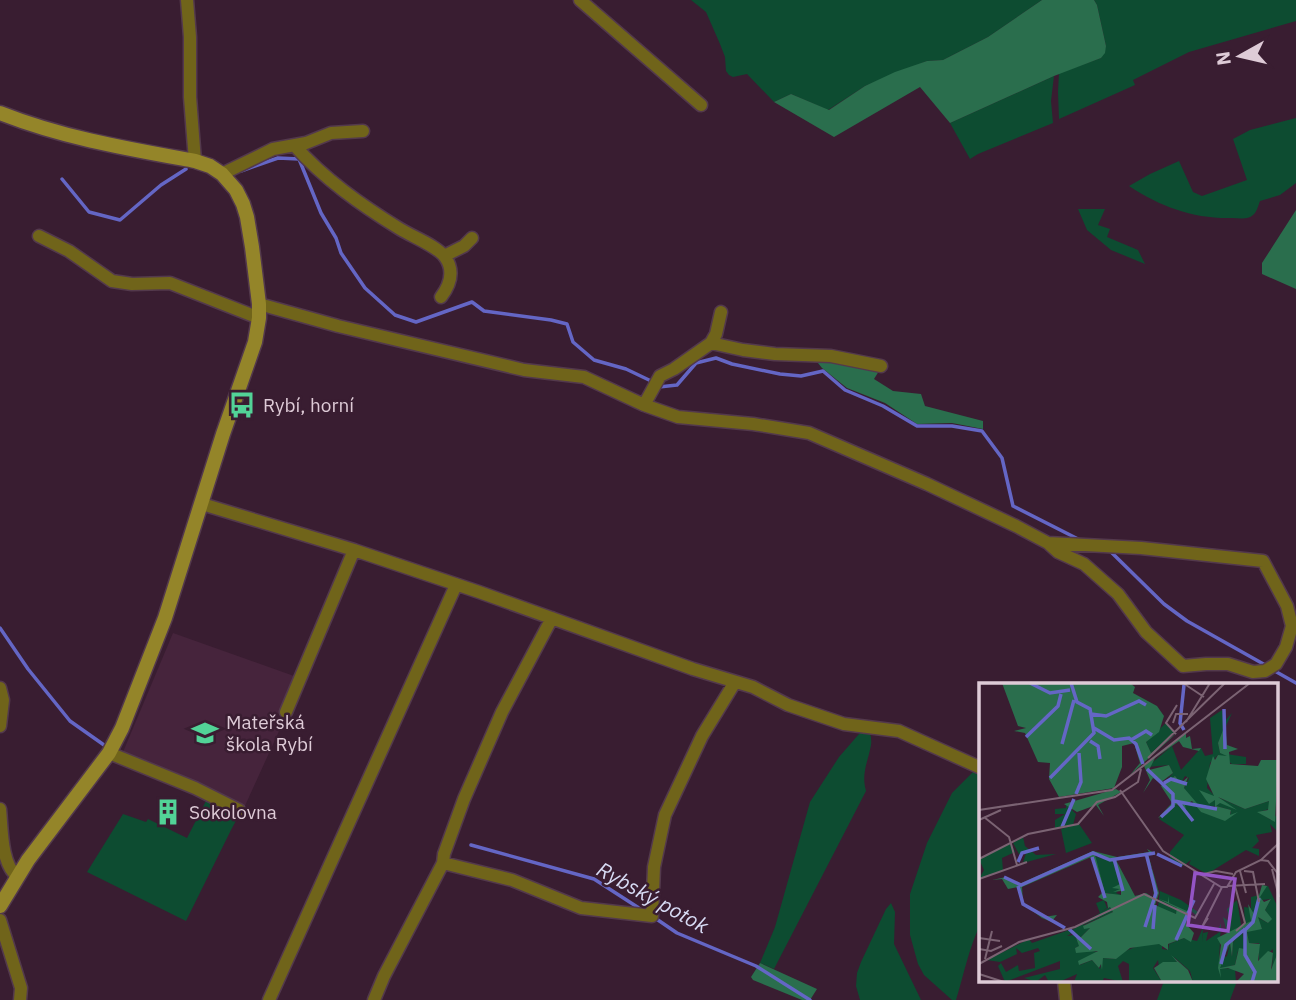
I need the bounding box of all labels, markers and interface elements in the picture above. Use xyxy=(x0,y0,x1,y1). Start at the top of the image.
north arrow xyxy=(1205,21,1275,91)
text: N xyxy=(1210,50,1236,67)
bus stop icon: Rybí, horní xyxy=(227,390,257,420)
place label: Rybí, horní xyxy=(263,393,354,417)
inset map xyxy=(979,683,1278,982)
place label: Mateřská škola Rybí xyxy=(226,710,313,756)
school or university icon: Mateřská škola Rybí xyxy=(190,718,220,748)
building icon: Sokolovna xyxy=(153,797,183,827)
place label: Sokolovna xyxy=(189,800,277,824)
water label: Rybský potok xyxy=(592,855,715,940)

